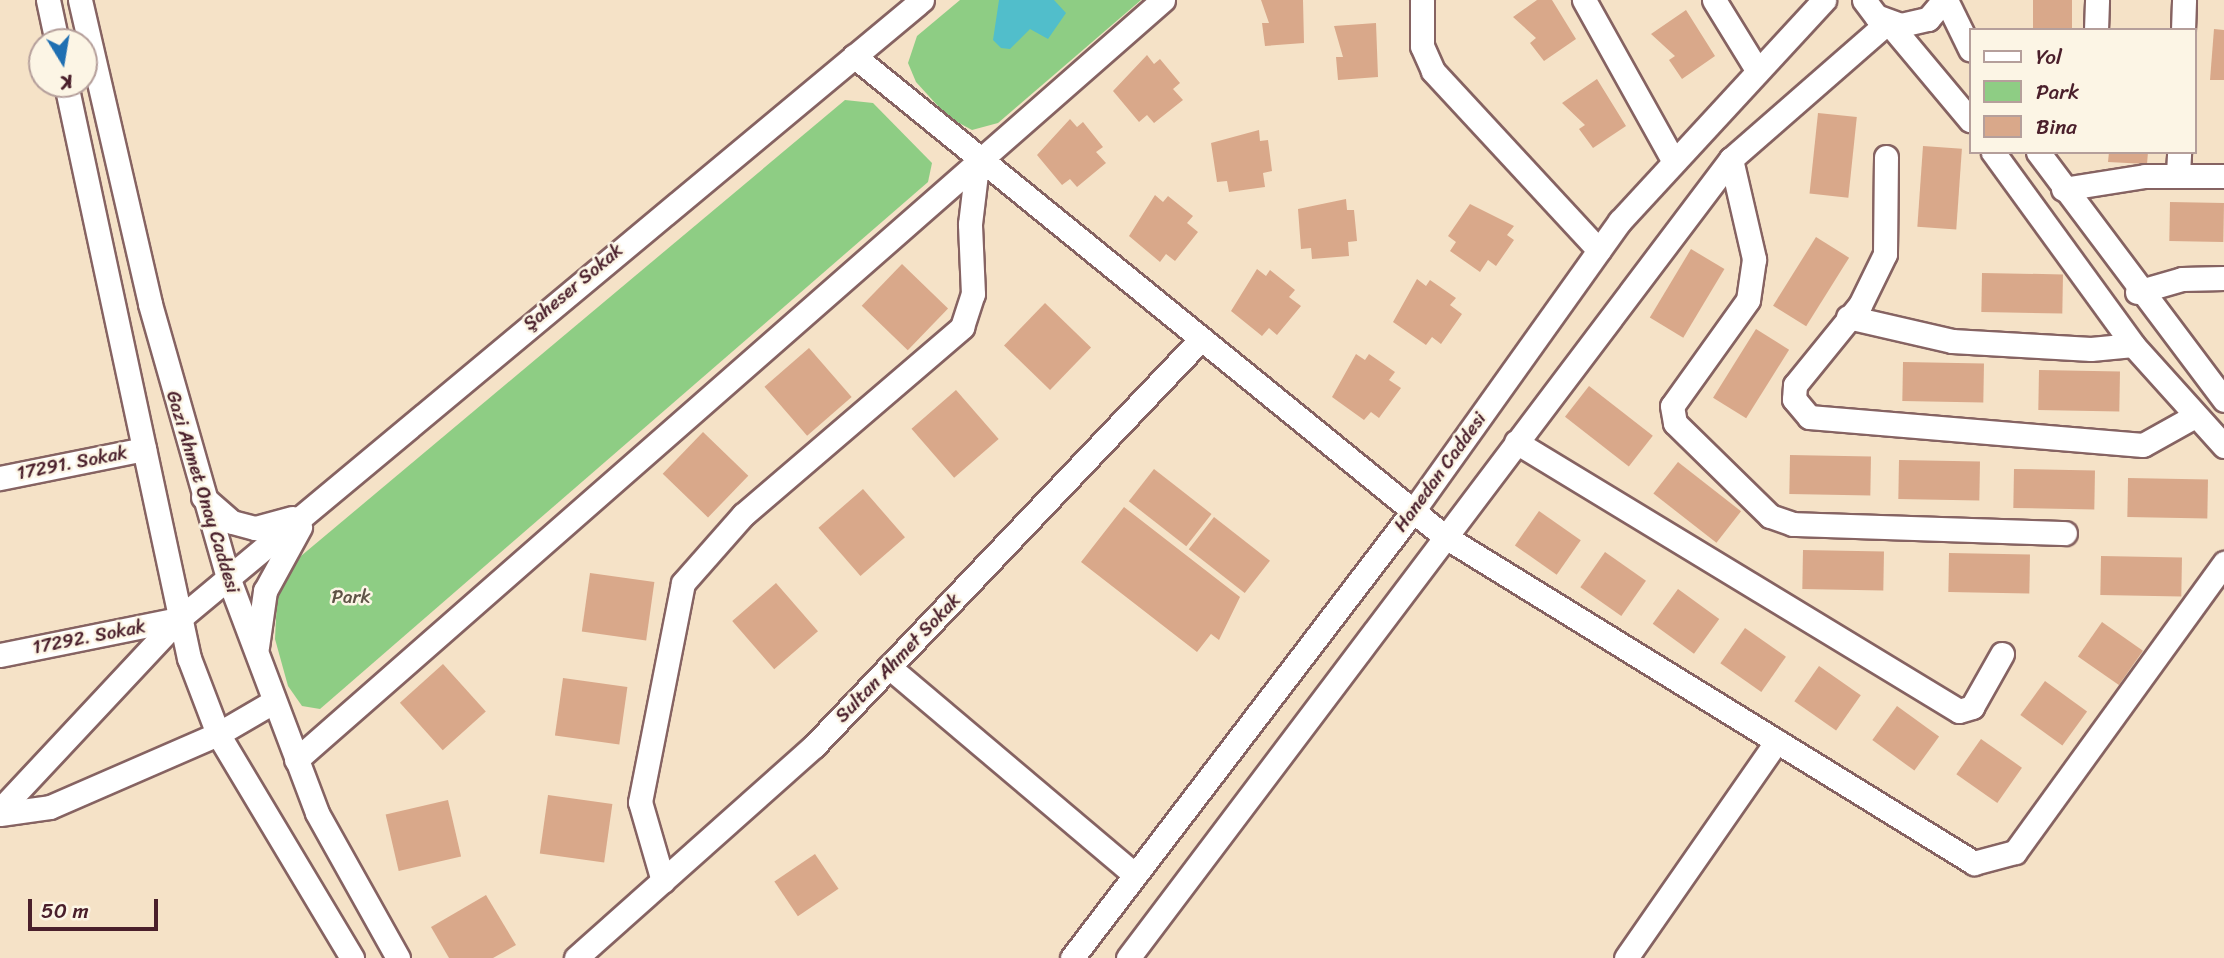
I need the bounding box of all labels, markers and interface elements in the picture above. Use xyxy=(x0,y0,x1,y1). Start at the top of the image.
north arrow xyxy=(28,28,98,98)
legend xyxy=(1968,28,2196,154)
text: Yol xyxy=(2036,38,2062,76)
text: K xyxy=(58,65,76,99)
text: Park xyxy=(2036,73,2079,111)
text: Bina xyxy=(2036,108,2077,146)
street label: Şaheser Sokak xyxy=(519,239,627,335)
street label: Gazi Ahmet Onay Caddesi xyxy=(161,388,245,596)
street label: Hanedan Caddesi xyxy=(1389,408,1491,536)
street label: 17291. Sokak xyxy=(15,441,129,485)
park label: Park xyxy=(332,586,370,608)
street label: Sultan Ahmet Sokak xyxy=(830,588,966,728)
street label: 17292. Sokak xyxy=(31,615,147,659)
scale bar xyxy=(32,884,161,928)
text: 50 m xyxy=(41,892,89,930)

